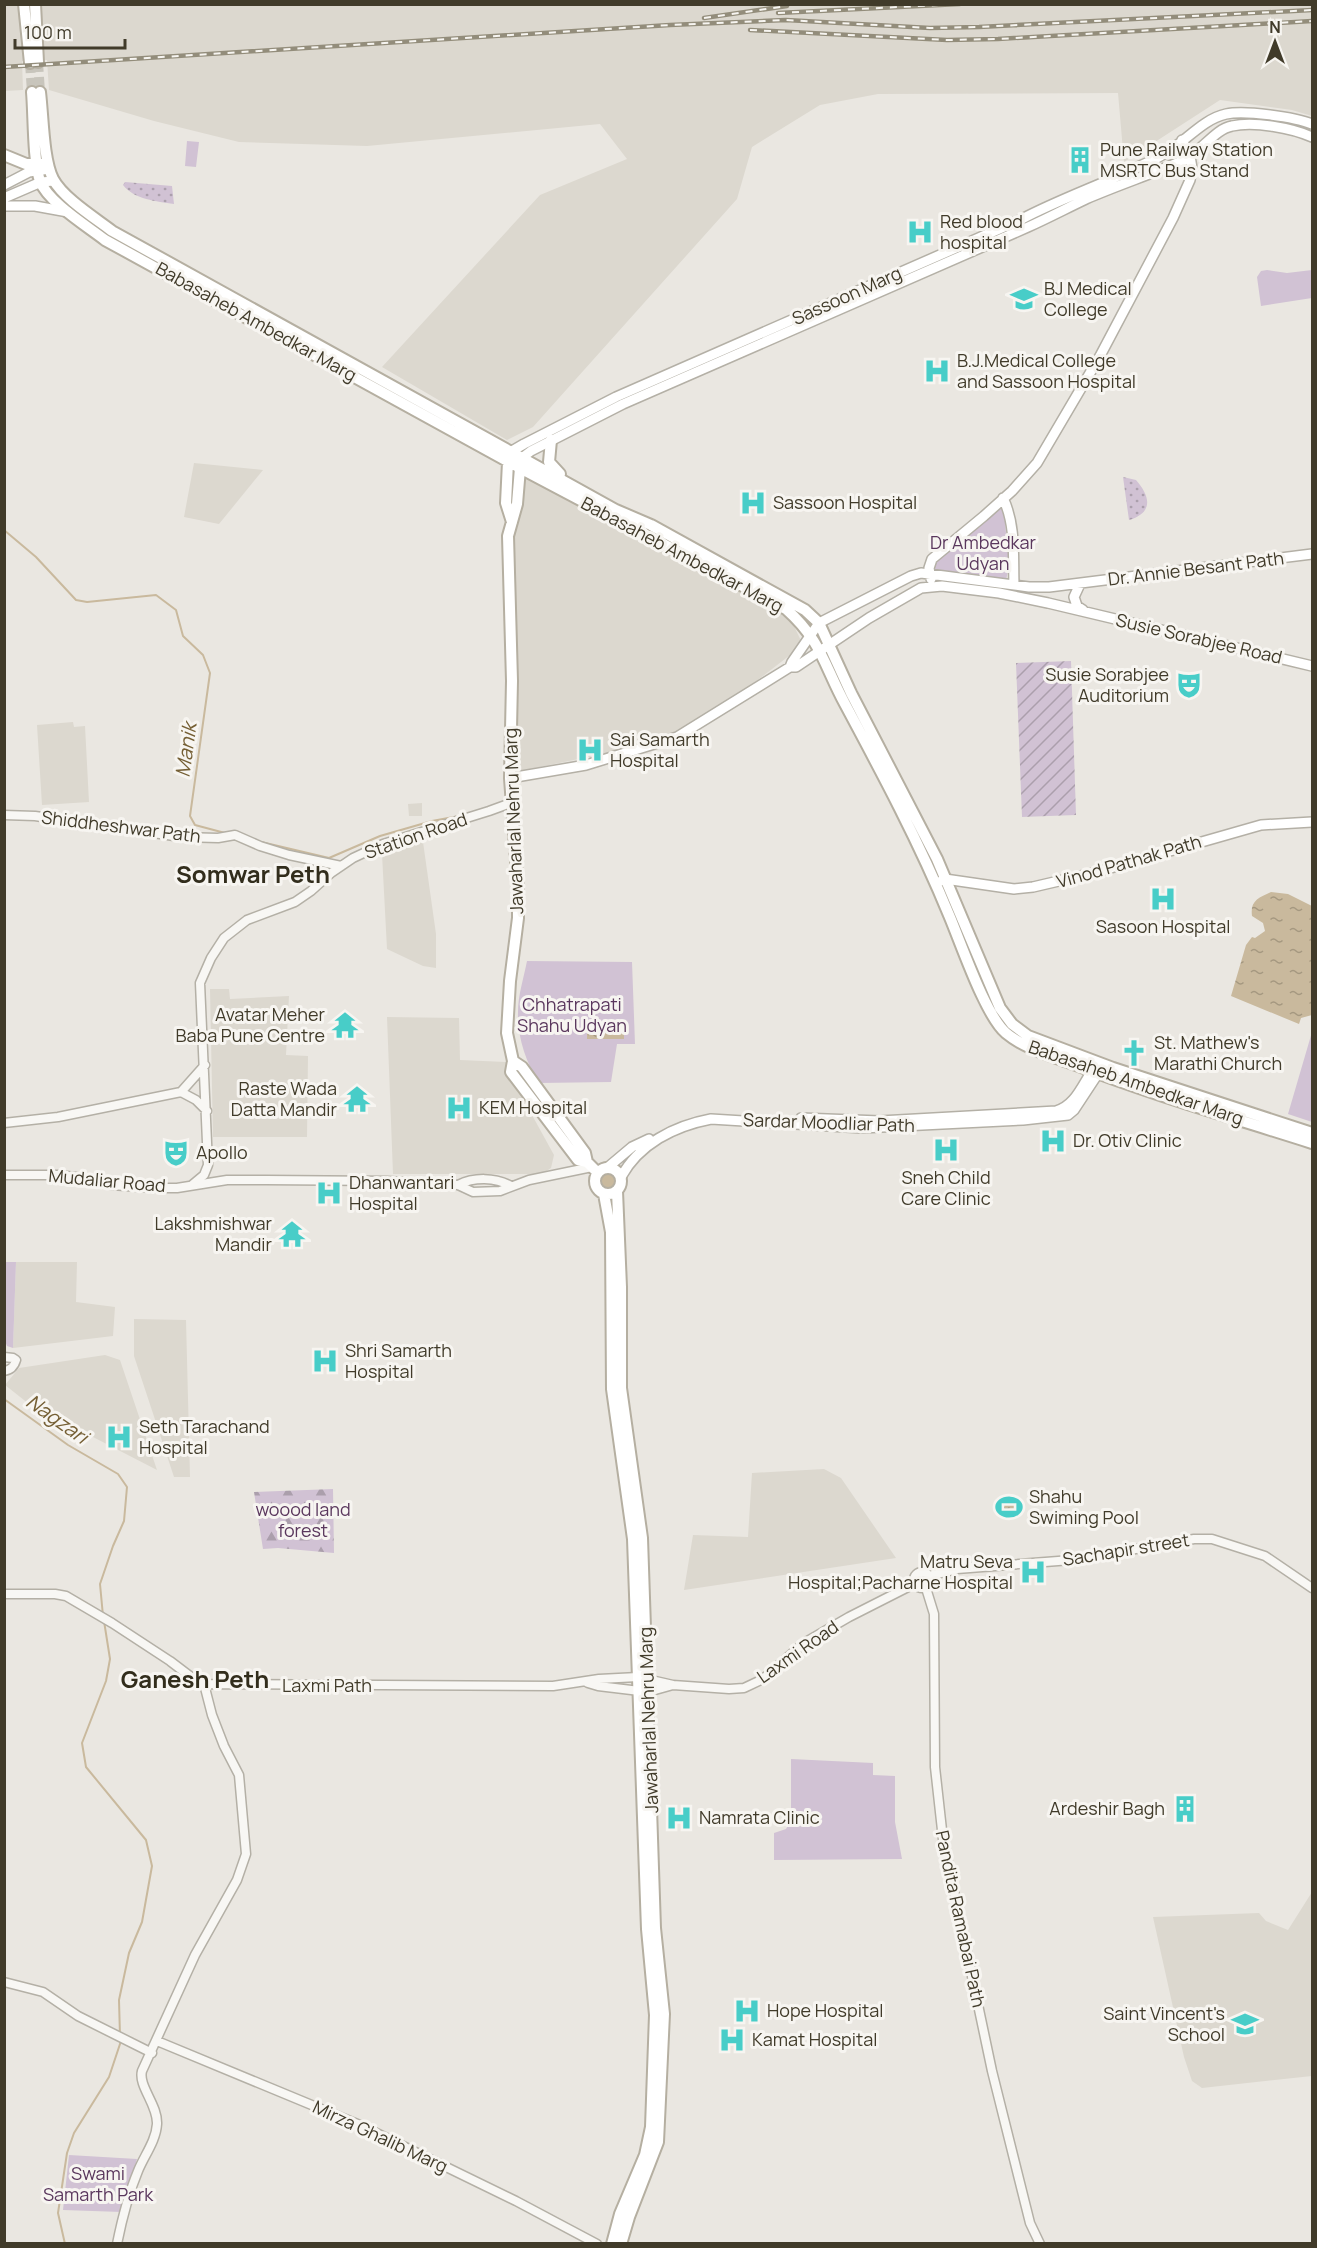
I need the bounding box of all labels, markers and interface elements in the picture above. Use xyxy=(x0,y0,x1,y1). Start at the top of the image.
scale bar xyxy=(15,12,124,50)
north arrow xyxy=(1245,12,1305,72)
text: N xyxy=(1269,16,1281,38)
text: 100 m xyxy=(24,20,72,44)
place label: Pune Railway Station MSRTC Bus Stand xyxy=(1100,137,1273,182)
building icon: Pune Railway Station MSRTC Bus Stand xyxy=(1065,145,1095,175)
place label: Red blood hospital xyxy=(940,209,1023,254)
hospital icon: Red blood hospital xyxy=(905,217,935,247)
street label: Babasaheb Ambedkar Marg xyxy=(152,256,361,386)
street label: Sassoon Marg xyxy=(788,260,905,330)
place label: BJ Medical College xyxy=(1044,276,1132,321)
school or university icon: BJ Medical College xyxy=(1009,284,1039,314)
place label: B.J.Medical College and Sassoon Hospital xyxy=(957,348,1136,393)
hospital icon: B.J.Medical College and Sassoon Hospital xyxy=(922,356,952,386)
hospital icon: Sassoon Hospital xyxy=(738,488,768,518)
street label: Babasaheb Ambedkar Marg xyxy=(577,490,788,618)
place label: Sassoon Hospital xyxy=(773,490,917,514)
park label: Dr Ambedkar Udyan xyxy=(930,530,1037,575)
street label: Dr. Annie Besant Path xyxy=(1106,545,1285,591)
street label: Susie Sorabjee Road xyxy=(1114,607,1285,669)
place label: Susie Sorabjee Auditorium xyxy=(1045,662,1169,707)
theatre icon: Susie Sorabjee Auditorium xyxy=(1174,670,1204,700)
water label: Manik xyxy=(168,718,203,779)
street label: Jawaharlal Nehru Marg xyxy=(498,727,528,915)
place label: Sai Samarth Hospital xyxy=(610,727,710,772)
hospital icon: Sai Samarth Hospital xyxy=(575,735,605,765)
street label: Shiddheshwar Path xyxy=(40,804,202,848)
street label: Station Road xyxy=(361,806,470,864)
street label: Vinod Pathak Path xyxy=(1054,829,1204,893)
district label: Somwar Peth xyxy=(176,857,330,890)
hospital icon: Sasoon Hospital xyxy=(1148,884,1178,914)
place label: Sasoon Hospital xyxy=(1096,914,1230,938)
park label: Chhatrapati Shahu Udyan xyxy=(517,992,627,1037)
place label: Avatar Meher Baba Pune Centre xyxy=(176,1002,326,1047)
temple icon: Avatar Meher Baba Pune Centre xyxy=(330,1010,360,1040)
place label: St. Mathew's Marathi Church xyxy=(1154,1030,1282,1075)
street label: Babasaheb Ambedkar Marg xyxy=(1026,1034,1247,1130)
church icon: St. Mathew's Marathi Church xyxy=(1119,1038,1149,1068)
place label: Raste Wada Datta Mandir xyxy=(231,1076,338,1121)
temple icon: Raste Wada Datta Mandir xyxy=(342,1084,372,1114)
hospital icon: KEM Hospital xyxy=(444,1093,474,1123)
place label: KEM Hospital xyxy=(479,1095,587,1119)
street label: Sardar Moodliar Path xyxy=(743,1107,915,1137)
hospital icon: Dr. Otiv Clinic xyxy=(1038,1126,1068,1156)
place label: Dr. Otiv Clinic xyxy=(1073,1128,1182,1152)
hospital icon: Sneh Child Care Clinic xyxy=(931,1135,961,1165)
theatre icon: Apollo xyxy=(161,1138,191,1168)
place label: Apollo xyxy=(196,1140,248,1164)
street label: Mudaliar Road xyxy=(47,1163,167,1197)
place label: Sneh Child Care Clinic xyxy=(901,1165,991,1210)
place label: Dhanwantari Hospital xyxy=(349,1170,454,1215)
hospital icon: Dhanwantari Hospital xyxy=(314,1178,344,1208)
place label: Lakshmishwar Mandir xyxy=(155,1211,273,1256)
temple icon: Lakshmishwar Mandir xyxy=(277,1219,307,1249)
place label: Shri Samarth Hospital xyxy=(345,1338,452,1383)
hospital icon: Shri Samarth Hospital xyxy=(310,1346,340,1376)
water label: Nagzari xyxy=(21,1388,95,1451)
place label: Seth Tarachand Hospital xyxy=(139,1414,270,1459)
hospital icon: Seth Tarachand Hospital xyxy=(104,1422,134,1452)
place label: Shahu Swiming Pool xyxy=(1029,1484,1139,1529)
sports icon: Shahu Swiming Pool xyxy=(994,1492,1024,1522)
park label: woood land forest xyxy=(255,1497,351,1542)
street label: Sachapir street xyxy=(1061,1527,1191,1571)
place label: Matru Seva Hospital;Pacharne Hospital xyxy=(788,1549,1013,1594)
hospital icon: Matru Seva Hospital;Pacharne Hospital xyxy=(1018,1557,1048,1587)
street label: Laxmi Road xyxy=(752,1614,843,1688)
street label: Jawaharlal Nehru Marg xyxy=(633,1626,663,1814)
district label: Ganesh Peth xyxy=(121,1662,269,1695)
street label: Laxmi Path xyxy=(282,1673,372,1697)
building icon: Ardeshir Bagh xyxy=(1170,1794,1200,1824)
place label: Ardeshir Bagh xyxy=(1049,1796,1165,1820)
hospital icon: Namrata Clinic xyxy=(664,1803,694,1833)
place label: Namrata Clinic xyxy=(699,1805,820,1829)
street label: Pandita Ramabai Path xyxy=(931,1828,991,2009)
hospital icon: Hope Hospital xyxy=(732,1996,762,2026)
place label: Hope Hospital xyxy=(767,1998,883,2022)
place label: Saint Vincent's School xyxy=(1103,2001,1225,2046)
school or university icon: Saint Vincent's School xyxy=(1230,2009,1260,2039)
hospital icon: Kamat Hospital xyxy=(717,2025,747,2055)
place label: Kamat Hospital xyxy=(752,2027,877,2051)
street label: Mirza Ghalib Marg xyxy=(309,2094,452,2178)
park label: Swami Samarth Park xyxy=(43,2161,154,2206)

